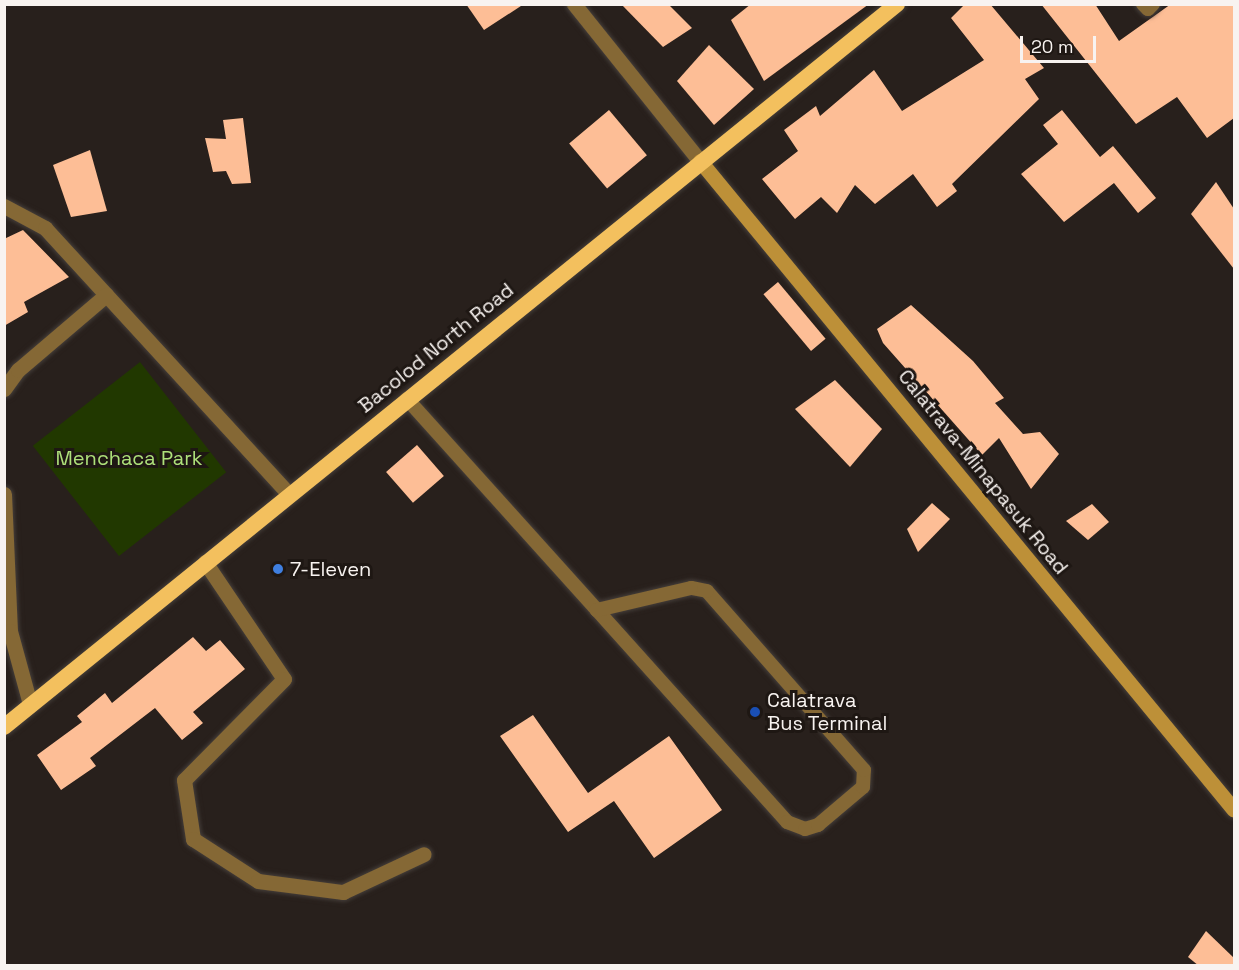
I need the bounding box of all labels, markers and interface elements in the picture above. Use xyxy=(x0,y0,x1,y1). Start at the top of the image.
scale bar xyxy=(1023,24,1100,62)
text: 20 m xyxy=(1031,35,1074,58)
street label: Bacolod North Road xyxy=(353,278,519,418)
street label: Calatrava-Minapasuk Road xyxy=(893,365,1073,579)
park label: Menchaca Park xyxy=(55,446,203,470)
place label: 7-Eleven xyxy=(290,557,371,581)
marker: 7-Eleven xyxy=(271,562,285,576)
place label: Calatrava Bus Terminal xyxy=(767,688,888,735)
marker: Calatrava Bus Terminal xyxy=(748,705,762,719)

